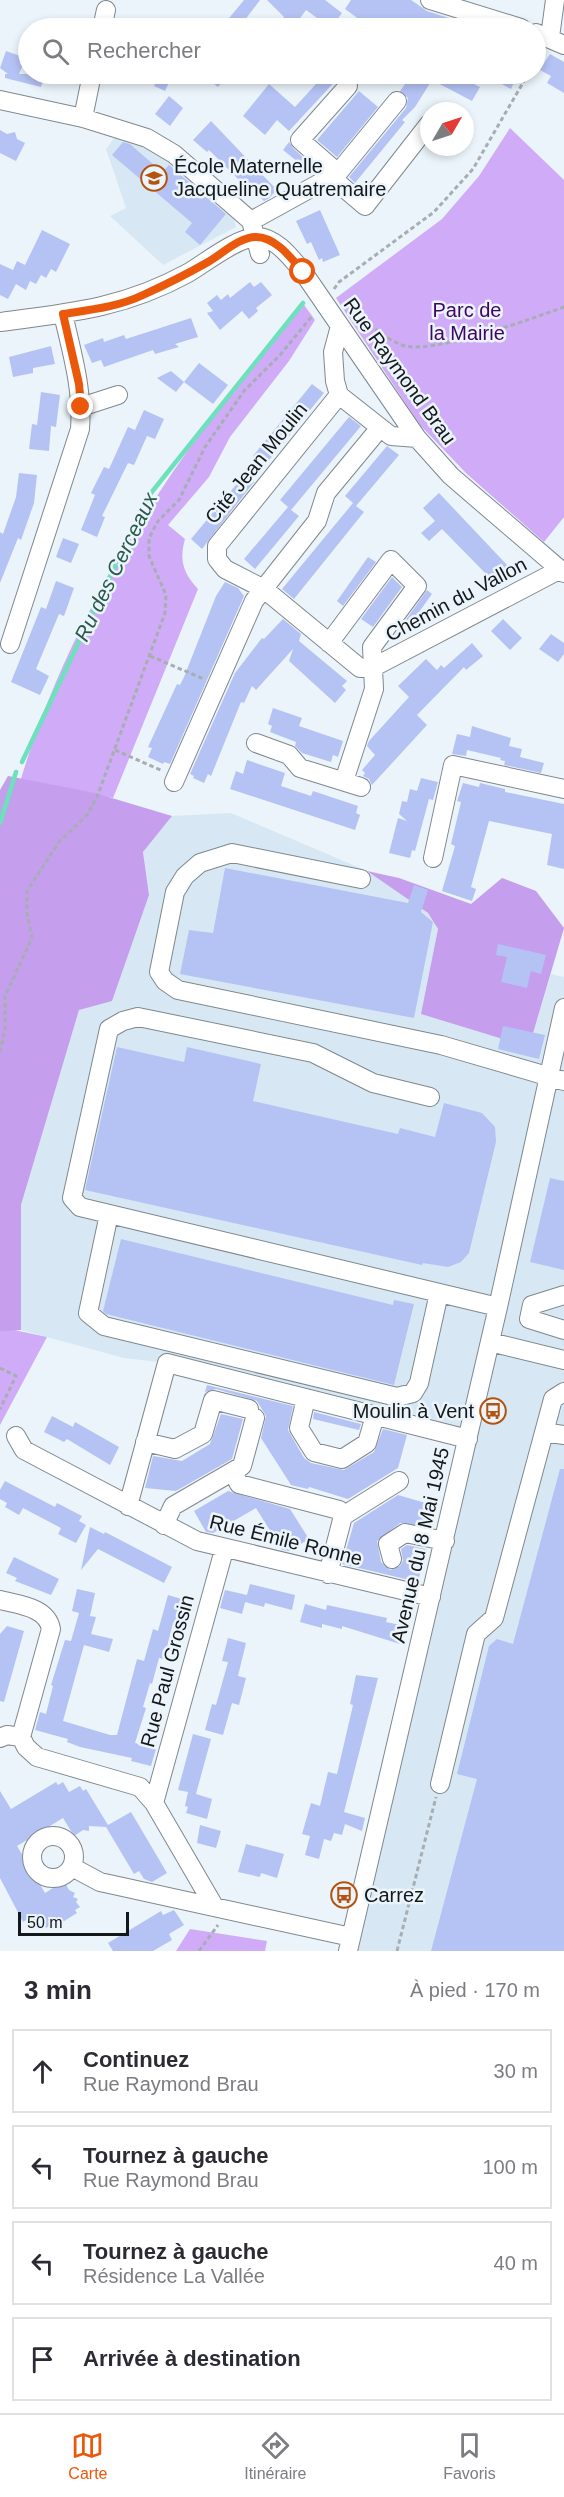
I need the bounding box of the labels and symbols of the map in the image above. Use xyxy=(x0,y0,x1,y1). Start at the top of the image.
north arrow xyxy=(420,102,474,156)
place label: École Maternelle Jacqueline Quatremaire xyxy=(174,155,386,200)
school or university icon: École Maternelle Jacqueline Quatremaire xyxy=(139,163,169,193)
route start xyxy=(289,258,315,284)
street label: Rue Raymond Brau xyxy=(339,293,461,449)
park label: Parc de la Mairie xyxy=(429,299,505,344)
route end xyxy=(67,393,93,419)
street label: Cité Jean Moulin xyxy=(201,398,311,528)
water label: Ru des Cerceaux xyxy=(70,487,162,645)
street label: Chemin du Vallon xyxy=(382,553,530,645)
bus stop icon: Moulin à Vent xyxy=(478,1396,508,1426)
place label: Moulin à Vent xyxy=(353,1400,474,1422)
street label: Avenue du 8 Mai 1945 xyxy=(387,1445,453,1645)
street label: Rue Émile Ronne xyxy=(207,1510,365,1570)
street label: Rue Paul Grossin xyxy=(136,1592,198,1750)
bus stop icon: Carrez xyxy=(329,1880,359,1910)
place label: Carrez xyxy=(364,1884,424,1906)
scale bar xyxy=(18,1909,129,1936)

